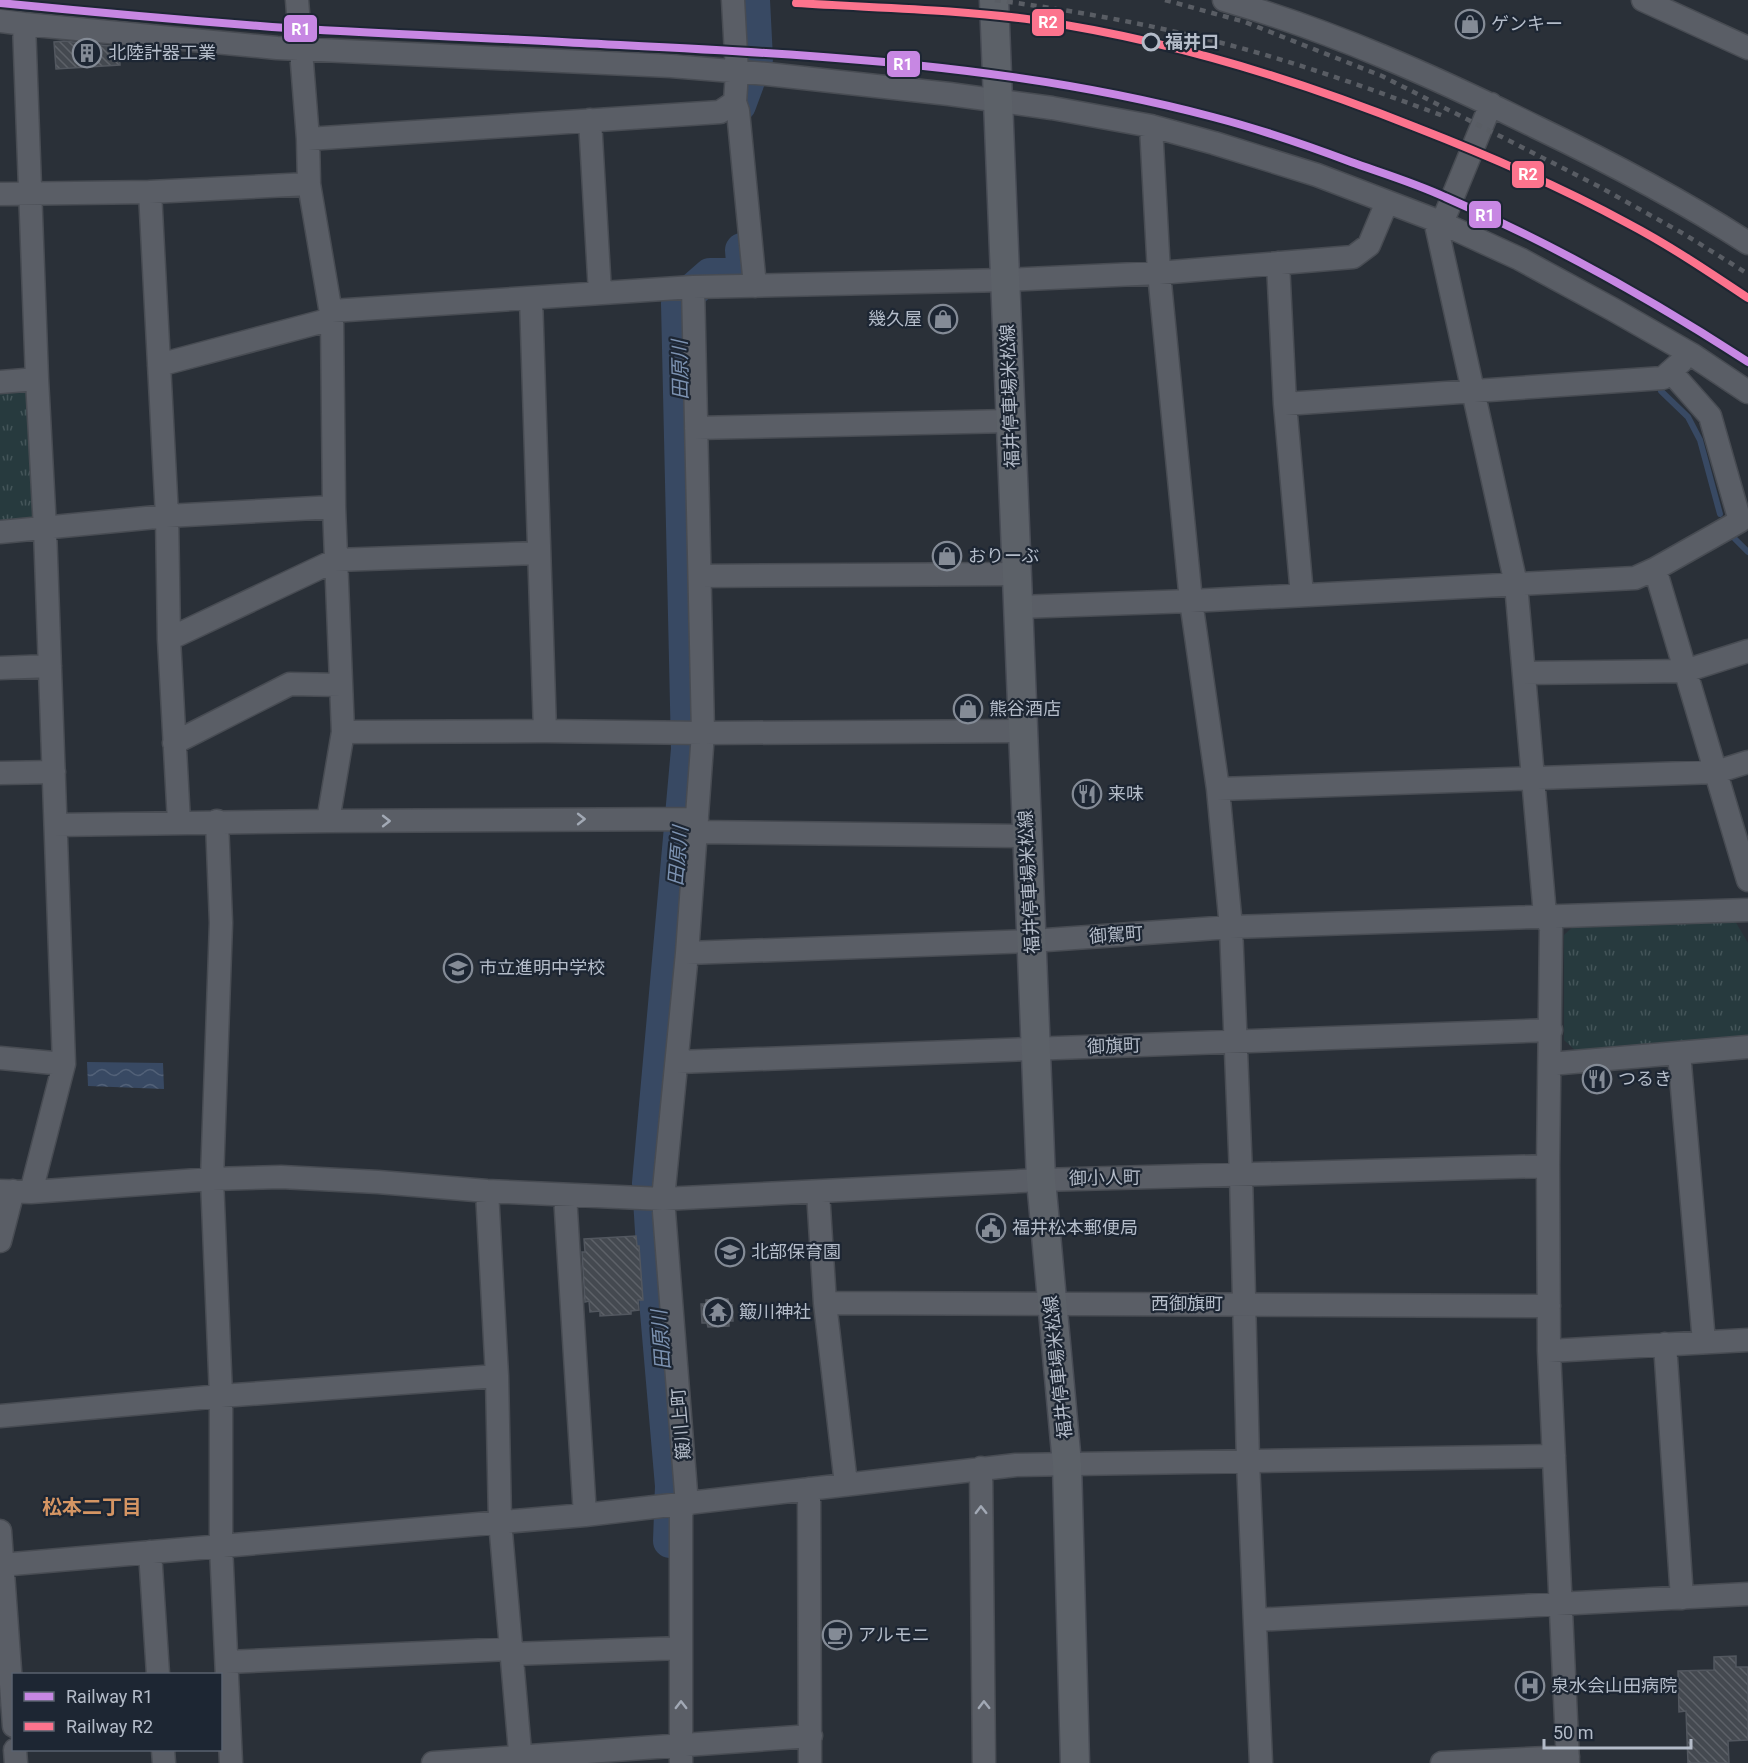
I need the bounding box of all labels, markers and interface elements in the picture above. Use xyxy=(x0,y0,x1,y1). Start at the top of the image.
line badge: R2 xyxy=(1031,8,1065,37)
shop icon: ゲンキー xyxy=(1454,8,1486,40)
text: R2 xyxy=(1038,13,1058,32)
place label: ゲンキー xyxy=(1491,13,1563,34)
line badge: R1 xyxy=(283,14,318,43)
text: R1 xyxy=(291,20,311,39)
place label: 福井口 xyxy=(1165,31,1219,52)
marker: 福井口 xyxy=(1142,33,1160,51)
building icon: 北陸計器工業 xyxy=(71,37,103,69)
place label: 北陸計器工業 xyxy=(108,42,216,63)
line badge: R1 xyxy=(886,50,921,78)
text: R1 xyxy=(893,55,913,74)
line badge: R2 xyxy=(1511,160,1545,189)
text: R2 xyxy=(1518,165,1538,184)
line badge: R1 xyxy=(1468,200,1502,229)
text: R1 xyxy=(1475,206,1495,225)
shop icon: 幾久屋 xyxy=(927,303,959,335)
place label: 幾久屋 xyxy=(868,308,922,329)
street label: 福井停車場米松線 xyxy=(996,324,1023,468)
water label: 田原川 xyxy=(667,338,693,400)
shop icon: おりーぶ xyxy=(931,540,963,572)
place label: おりーぶ xyxy=(968,545,1039,566)
shop icon: 熊谷酒店 xyxy=(952,693,984,725)
place label: 熊谷酒店 xyxy=(989,698,1061,719)
restaurant icon: 来味 xyxy=(1071,778,1103,810)
place label: 来味 xyxy=(1108,783,1144,804)
street label: 福井停車場米松線 xyxy=(1014,810,1043,954)
one-way arrow xyxy=(577,813,586,825)
one-way arrow xyxy=(382,815,391,827)
water label: 田原川 xyxy=(663,823,693,887)
street label: 御駕町 xyxy=(1088,922,1144,947)
school or university icon: 市立進明中学校 xyxy=(442,952,474,984)
place label: 市立進明中学校 xyxy=(479,957,605,978)
street label: 御旗町 xyxy=(1087,1034,1141,1057)
restaurant icon: つるき xyxy=(1581,1063,1613,1095)
place label: つるき xyxy=(1618,1068,1672,1089)
street label: 御小人町 xyxy=(1069,1166,1141,1189)
public building icon: 福井松本郵便局 xyxy=(975,1212,1007,1244)
place label: 福井松本郵便局 xyxy=(1012,1217,1138,1238)
school or university icon: 北部保育園 xyxy=(714,1236,746,1268)
place label: 北部保育園 xyxy=(751,1241,841,1262)
street label: 西御旗町 xyxy=(1151,1293,1223,1314)
street label: 福井停車場米松線 xyxy=(1040,1294,1075,1440)
temple icon: 簸川神社 xyxy=(702,1296,734,1328)
place label: 簸川神社 xyxy=(739,1301,811,1322)
water label: 田原川 xyxy=(647,1307,675,1371)
street label: 簸川上町 xyxy=(667,1387,694,1461)
district label: 松本二丁目 xyxy=(42,1495,142,1519)
one-way arrow xyxy=(975,1505,988,1514)
cafe icon: アルモニ xyxy=(821,1619,853,1651)
place label: アルモニ xyxy=(858,1624,930,1645)
hospital icon: 泉水会山田病院 xyxy=(1514,1670,1546,1702)
legend xyxy=(12,1673,222,1751)
place label: 泉水会山田病院 xyxy=(1551,1675,1677,1696)
text: Railway R1 xyxy=(66,1686,153,1707)
one-way arrow xyxy=(675,1700,687,1709)
one-way arrow xyxy=(978,1700,990,1709)
scale bar xyxy=(1544,1712,1691,1750)
text: Railway R2 xyxy=(66,1716,153,1737)
text: 50 m xyxy=(1553,1722,1593,1743)

